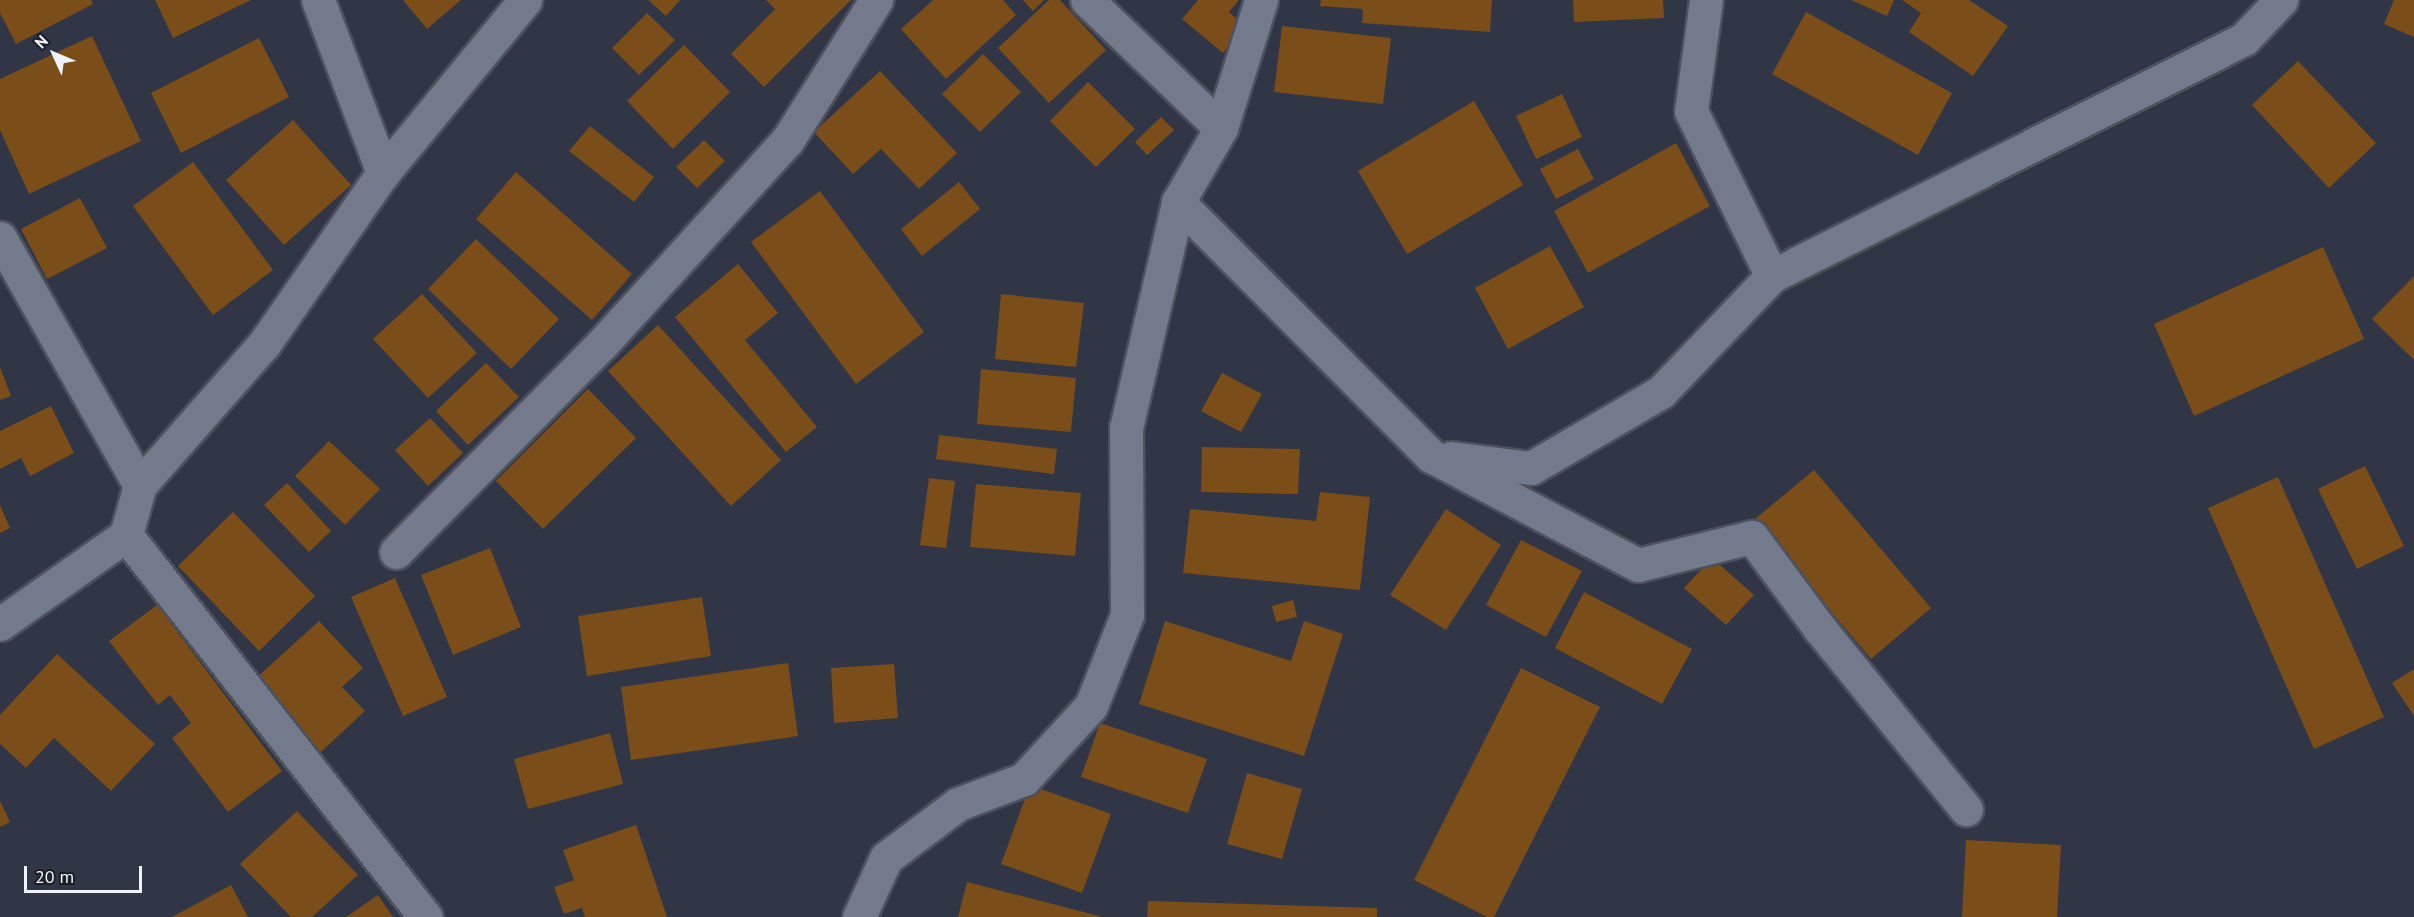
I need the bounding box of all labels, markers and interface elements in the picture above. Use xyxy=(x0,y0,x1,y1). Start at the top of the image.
north arrow xyxy=(24,24,84,84)
text: N xyxy=(30,31,52,52)
scale bar xyxy=(27,854,146,892)
text: 20 m xyxy=(35,865,74,888)

